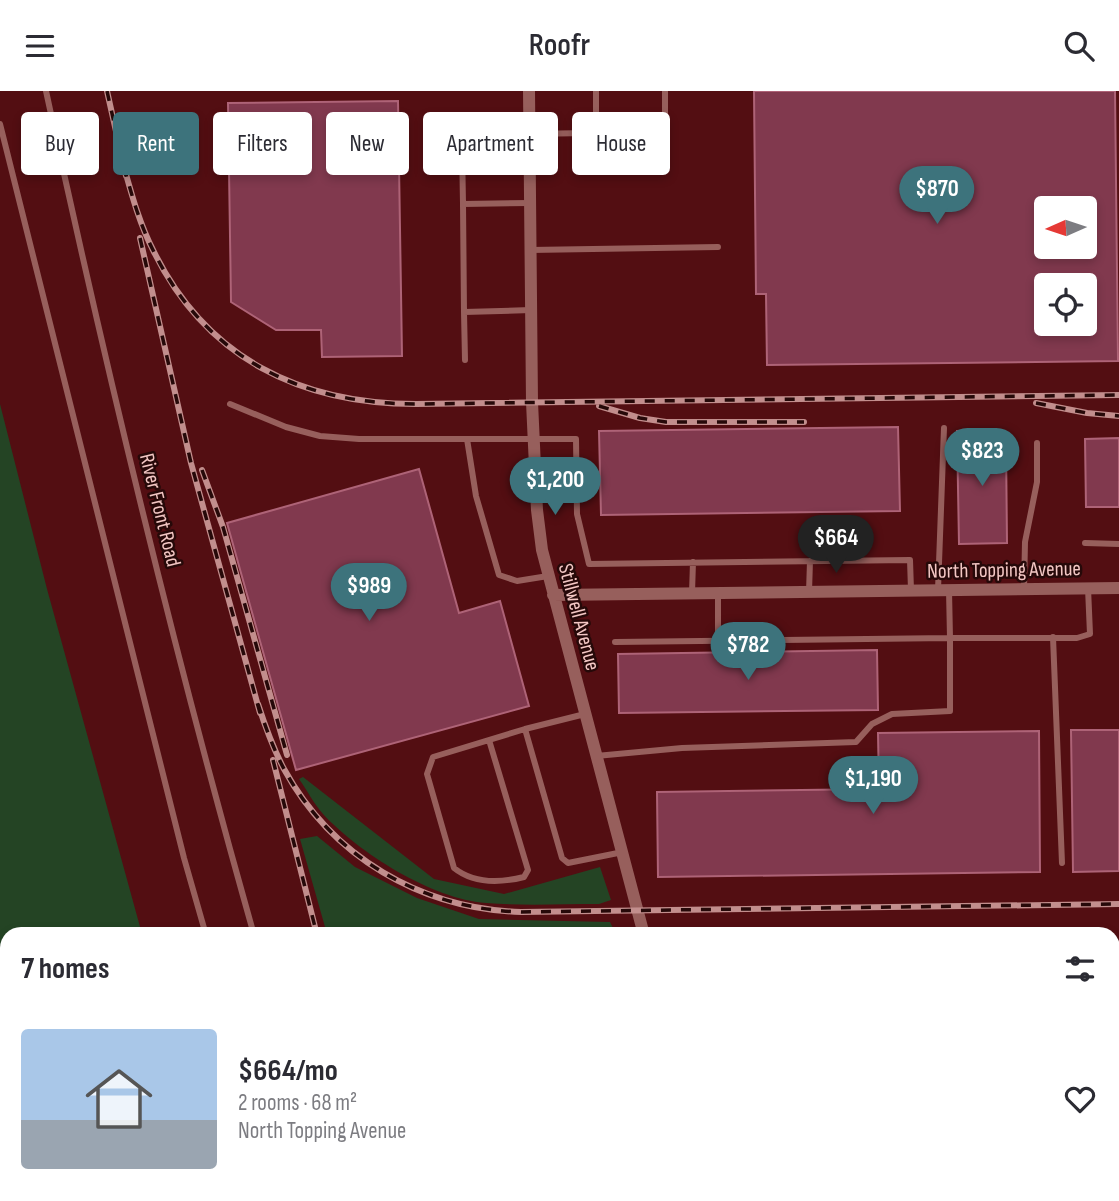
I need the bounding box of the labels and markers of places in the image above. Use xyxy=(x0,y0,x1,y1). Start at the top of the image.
pin: $870 xyxy=(896,167,978,226)
pin: $823 xyxy=(941,429,1023,488)
pin: $1,200 xyxy=(498,457,612,517)
pin: $664 xyxy=(795,515,877,575)
pin: $989 xyxy=(328,563,410,623)
pin: $782 xyxy=(707,623,789,682)
pin: $1,190 xyxy=(816,757,930,816)

